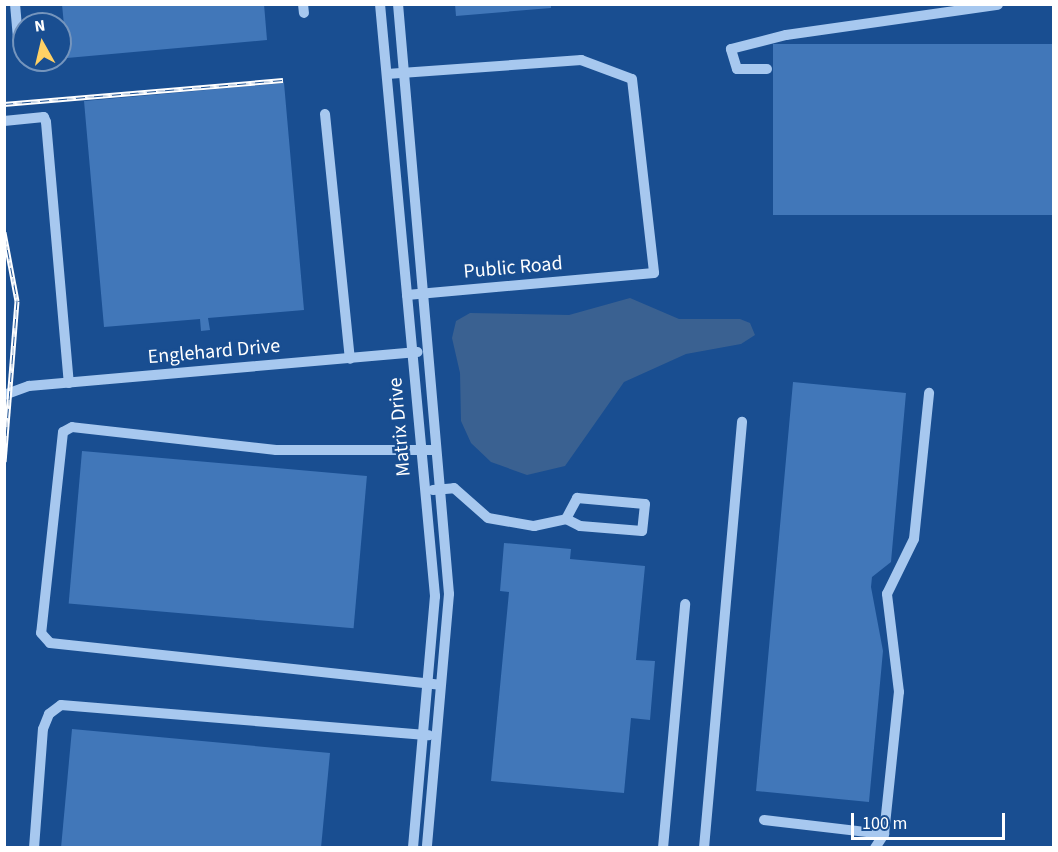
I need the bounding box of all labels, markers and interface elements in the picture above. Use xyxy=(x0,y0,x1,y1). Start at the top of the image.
north arrow xyxy=(12,12,72,72)
text: N xyxy=(33,15,47,38)
street label: Public Road xyxy=(462,252,564,284)
street label: Englehard Drive xyxy=(147,334,281,370)
street label: Matrix Drive xyxy=(384,377,416,477)
scale bar xyxy=(854,801,1008,839)
text: 100 m xyxy=(862,811,907,836)

